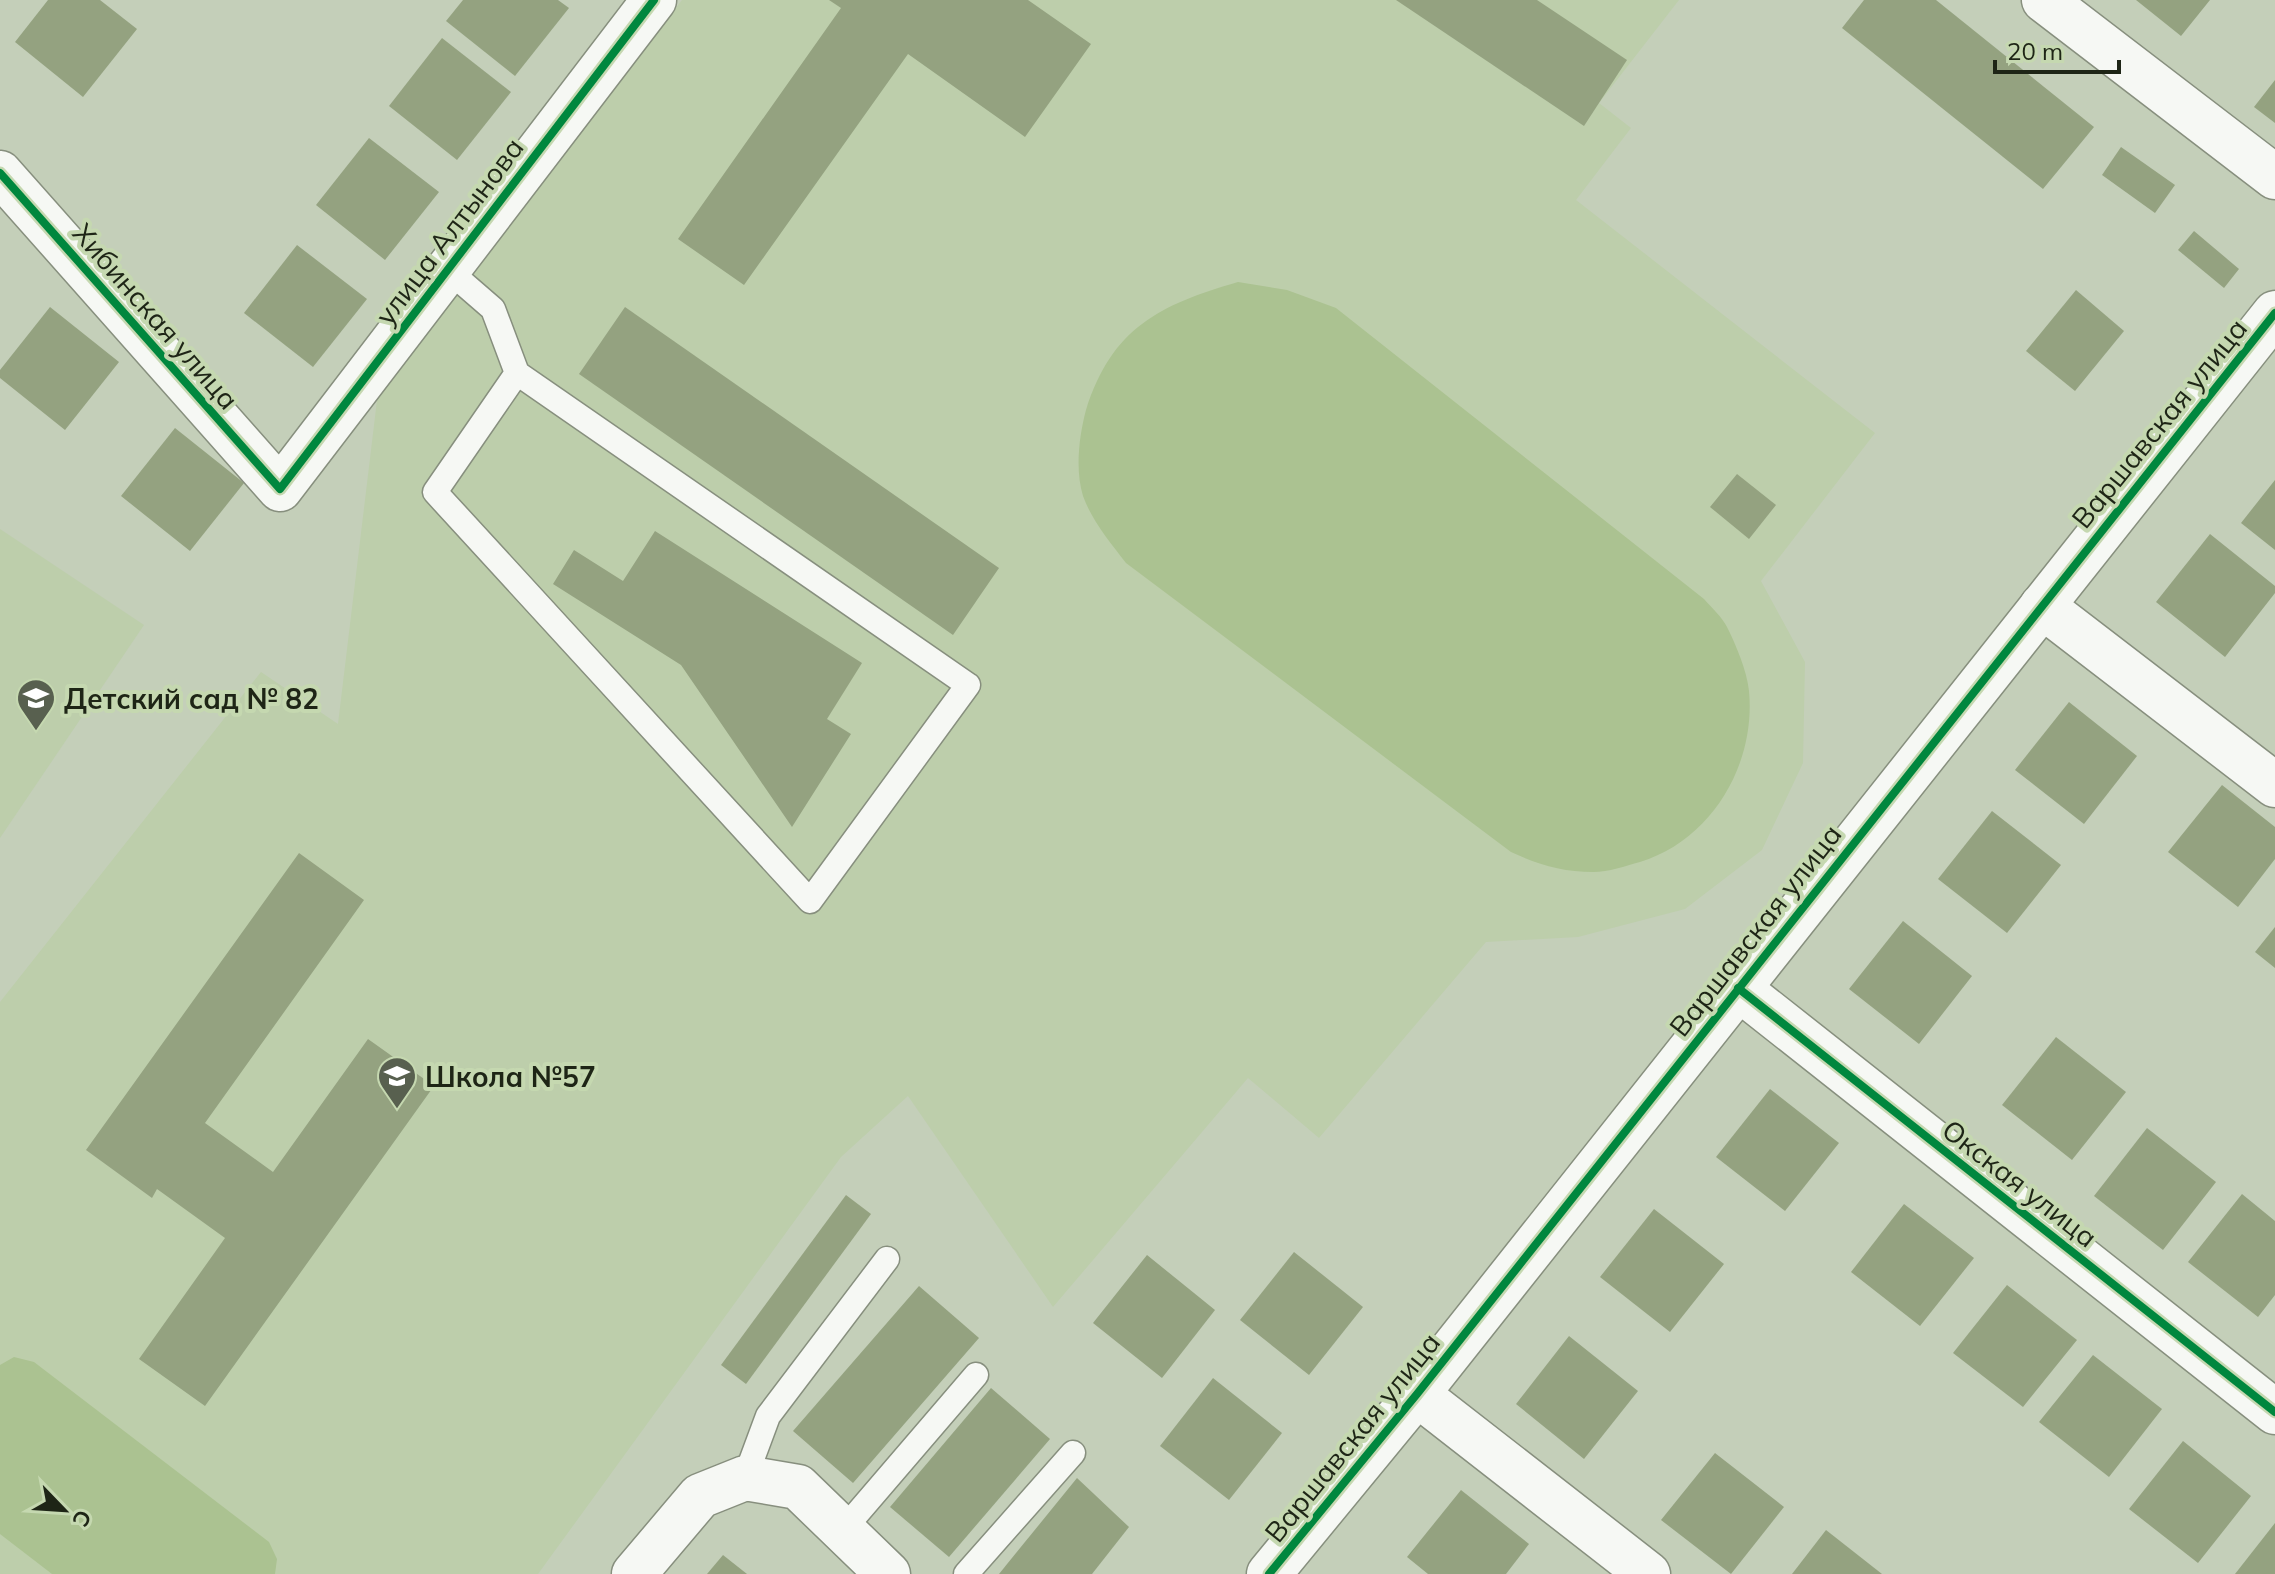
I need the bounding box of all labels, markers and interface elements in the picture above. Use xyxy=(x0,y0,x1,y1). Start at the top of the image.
scale bar xyxy=(1995,24,2119,74)
text: 20 m xyxy=(2007,36,2063,66)
street label: улица Алтынова xyxy=(367,131,531,331)
street label: Хибинская улица xyxy=(66,216,246,416)
street label: Варшавская улица xyxy=(2064,311,2254,535)
school or university icon: Детский сад № 82 xyxy=(15,677,57,732)
place label: Детский сад № 82 xyxy=(64,681,319,716)
street label: Варшавская улица xyxy=(1661,817,1849,1043)
school or university icon: Школа №57 xyxy=(376,1055,418,1110)
place label: Школа №57 xyxy=(425,1059,596,1094)
street label: Окская улица xyxy=(1935,1112,2105,1254)
street label: Варшавская улица xyxy=(1257,1325,1447,1549)
north arrow xyxy=(24,1470,104,1550)
text: С xyxy=(66,1506,98,1531)

